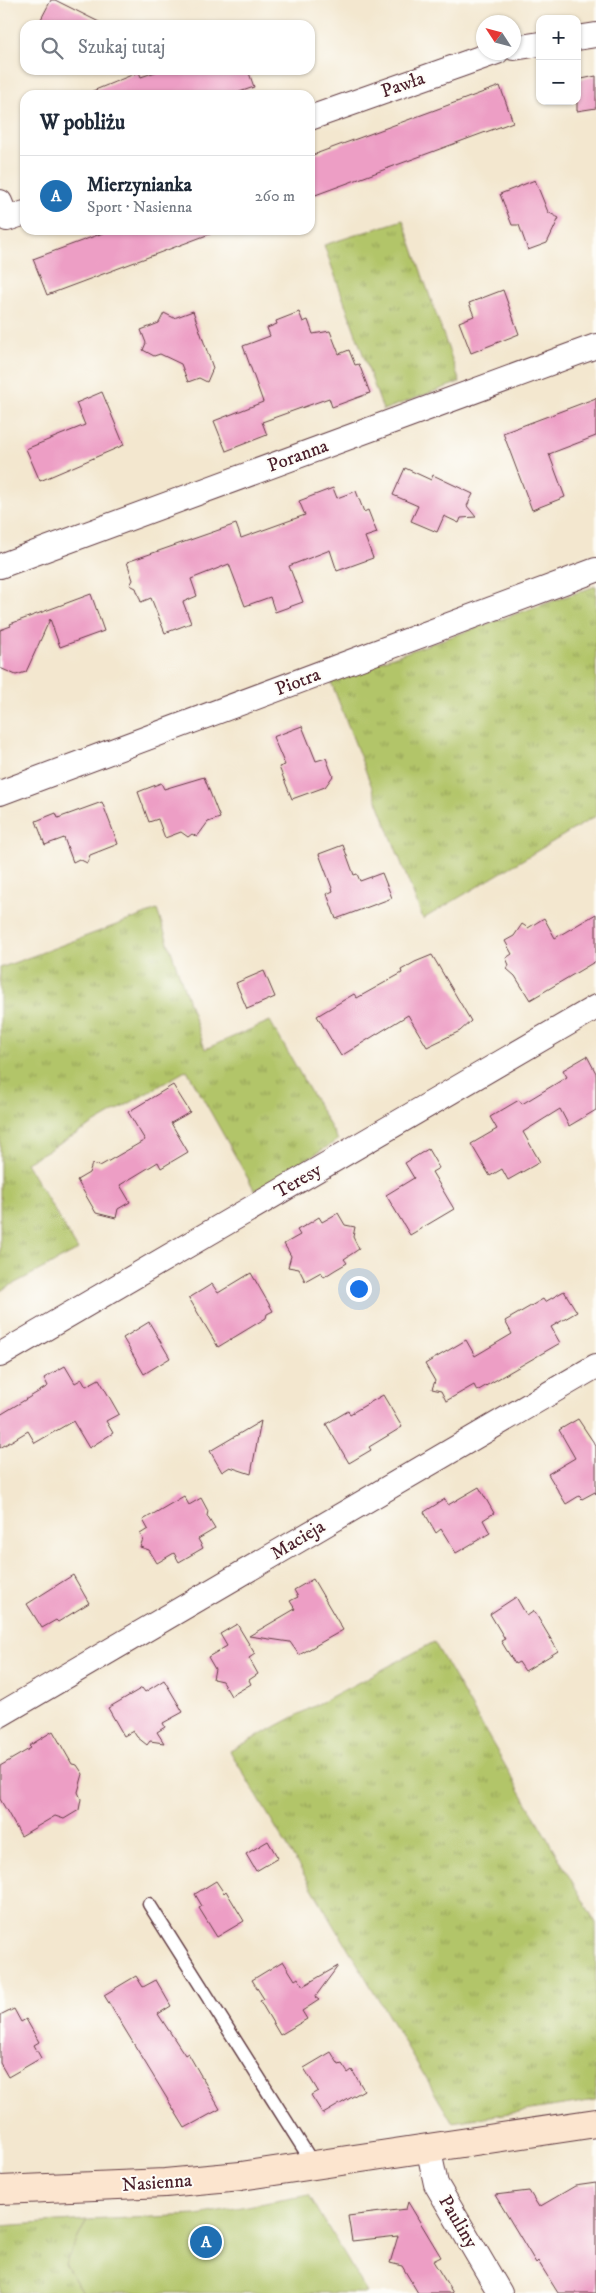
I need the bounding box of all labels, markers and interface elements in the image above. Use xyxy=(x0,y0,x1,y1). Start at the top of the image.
north arrow xyxy=(476,15,521,60)
map controls xyxy=(536,15,581,105)
button: + xyxy=(536,15,581,60)
search box xyxy=(20,20,315,75)
icon: search xyxy=(38,34,66,62)
text: Szukaj tutaj xyxy=(78,36,165,59)
button: − xyxy=(536,60,581,105)
street label: Pawła xyxy=(378,67,428,103)
text: W pobliżu xyxy=(40,110,125,136)
text: Mierzynianka xyxy=(87,174,192,197)
text: A xyxy=(51,186,61,206)
text: 260 m xyxy=(255,186,295,206)
text: Sport · Nasienna xyxy=(87,197,192,217)
street label: Poranna xyxy=(265,434,331,478)
street label: Piotra xyxy=(272,663,324,701)
street label: Teresy xyxy=(270,1158,327,1204)
your location xyxy=(346,1276,372,1302)
street label: Macieja xyxy=(267,1515,329,1565)
street label: Nasienna xyxy=(121,2169,193,2197)
street label: Pauliny xyxy=(433,2191,483,2253)
pin: A xyxy=(190,2223,222,2261)

